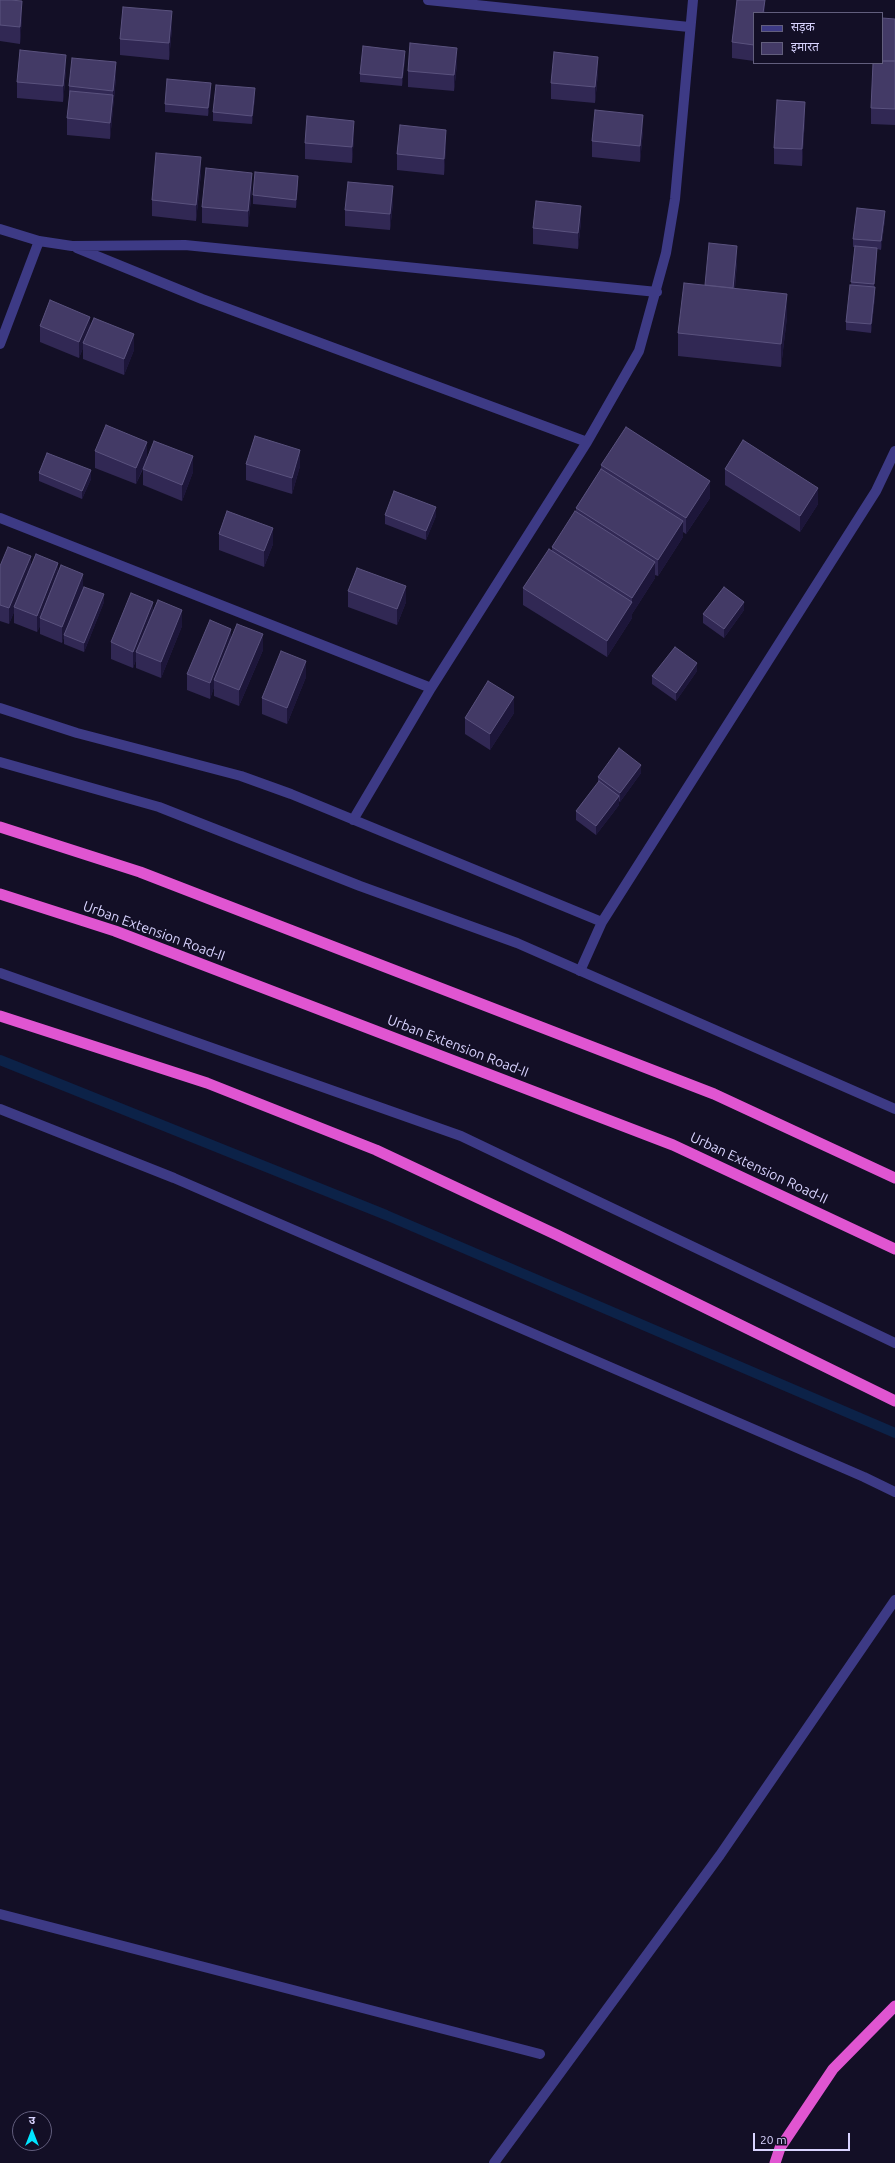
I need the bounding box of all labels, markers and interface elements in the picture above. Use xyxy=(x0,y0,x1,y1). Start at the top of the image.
legend xyxy=(753,12,883,64)
text: सड़क xyxy=(791,20,815,33)
text: इमारत xyxy=(791,40,819,53)
street label: Urban Extension Road-II xyxy=(81,897,227,965)
street label: Urban Extension Road-II xyxy=(385,1011,531,1081)
street label: Urban Extension Road-II xyxy=(687,1129,831,1207)
north arrow xyxy=(12,2111,52,2151)
text: उ xyxy=(29,2114,35,2126)
scale bar xyxy=(755,2125,852,2151)
text: 20 m xyxy=(760,2133,787,2146)

